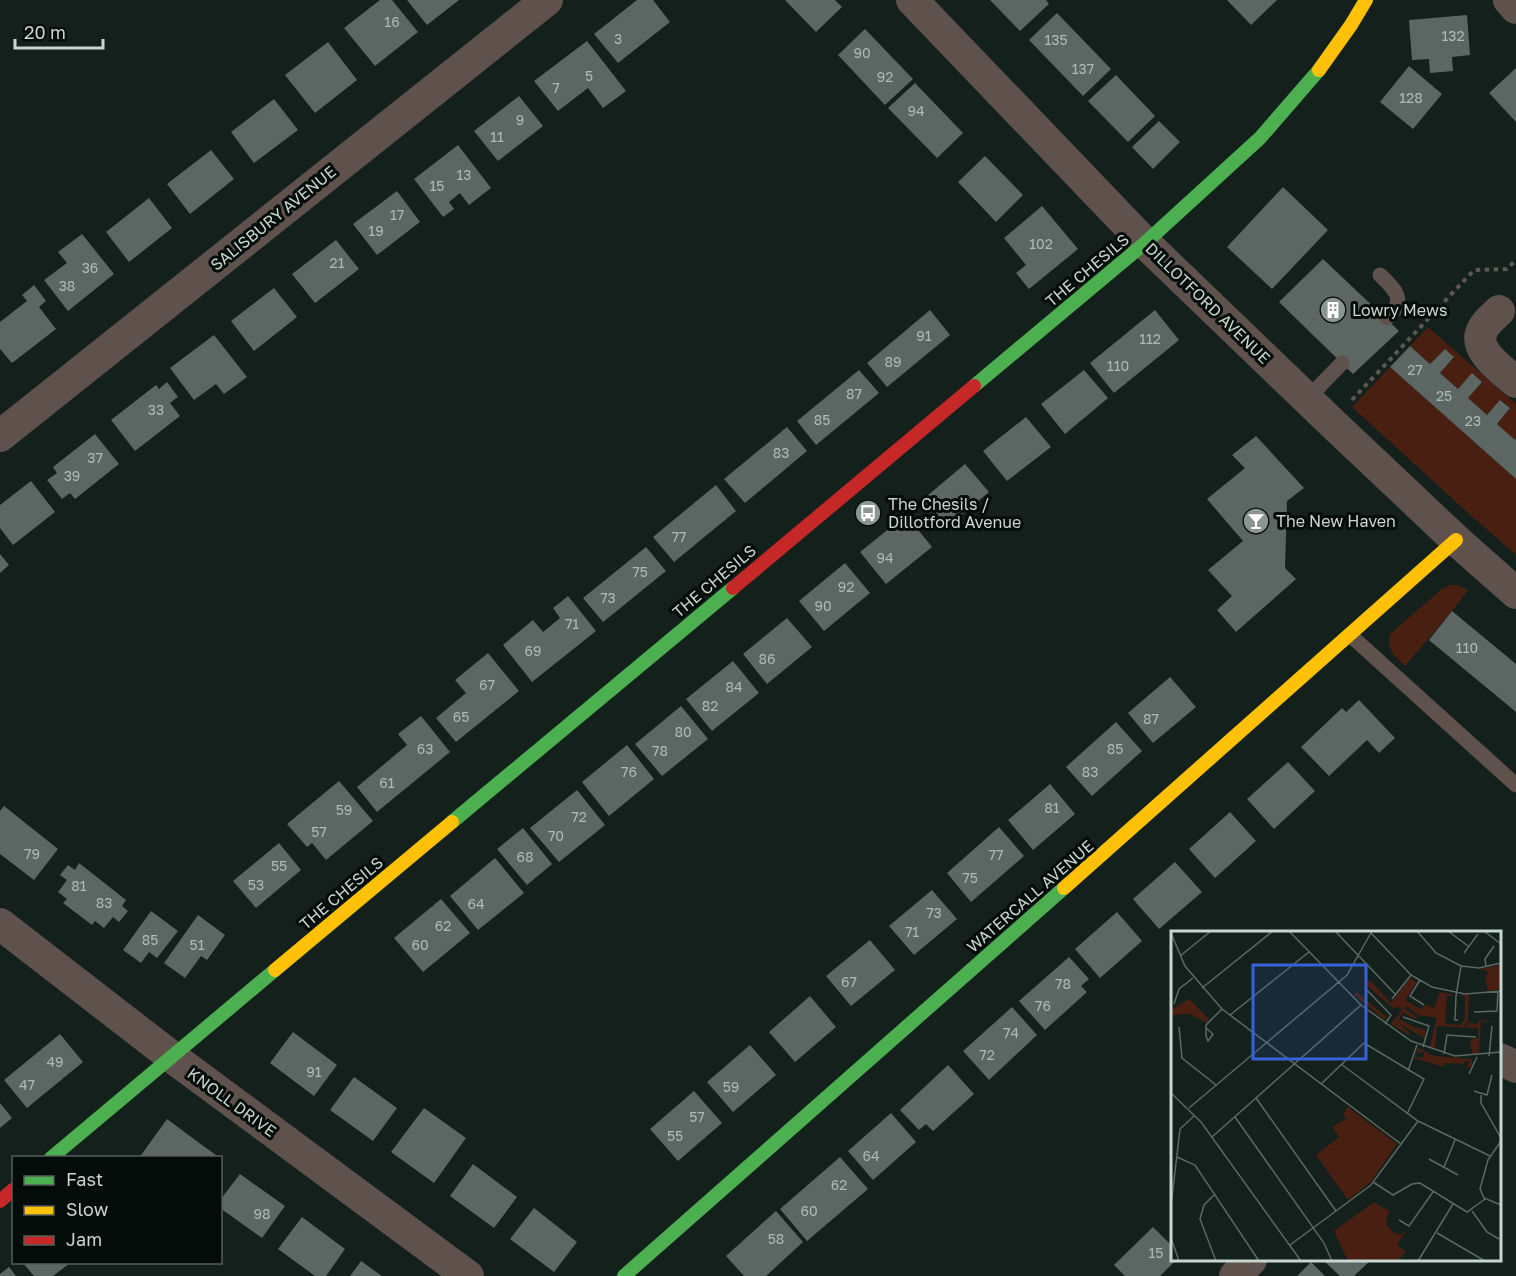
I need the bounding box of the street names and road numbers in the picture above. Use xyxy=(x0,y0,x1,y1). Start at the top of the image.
street label: SALISBURY AVENUE xyxy=(206,161,340,275)
street label: THE CHESILS xyxy=(1041,229,1133,311)
street label: DILLOTFORD AVENUE xyxy=(1141,238,1275,368)
street label: THE CHESILS xyxy=(668,540,760,622)
street label: WATERCALL AVENUE xyxy=(963,836,1097,956)
street label: THE CHESILS xyxy=(295,852,387,934)
street label: KNOLL DRIVE xyxy=(184,1063,280,1141)

